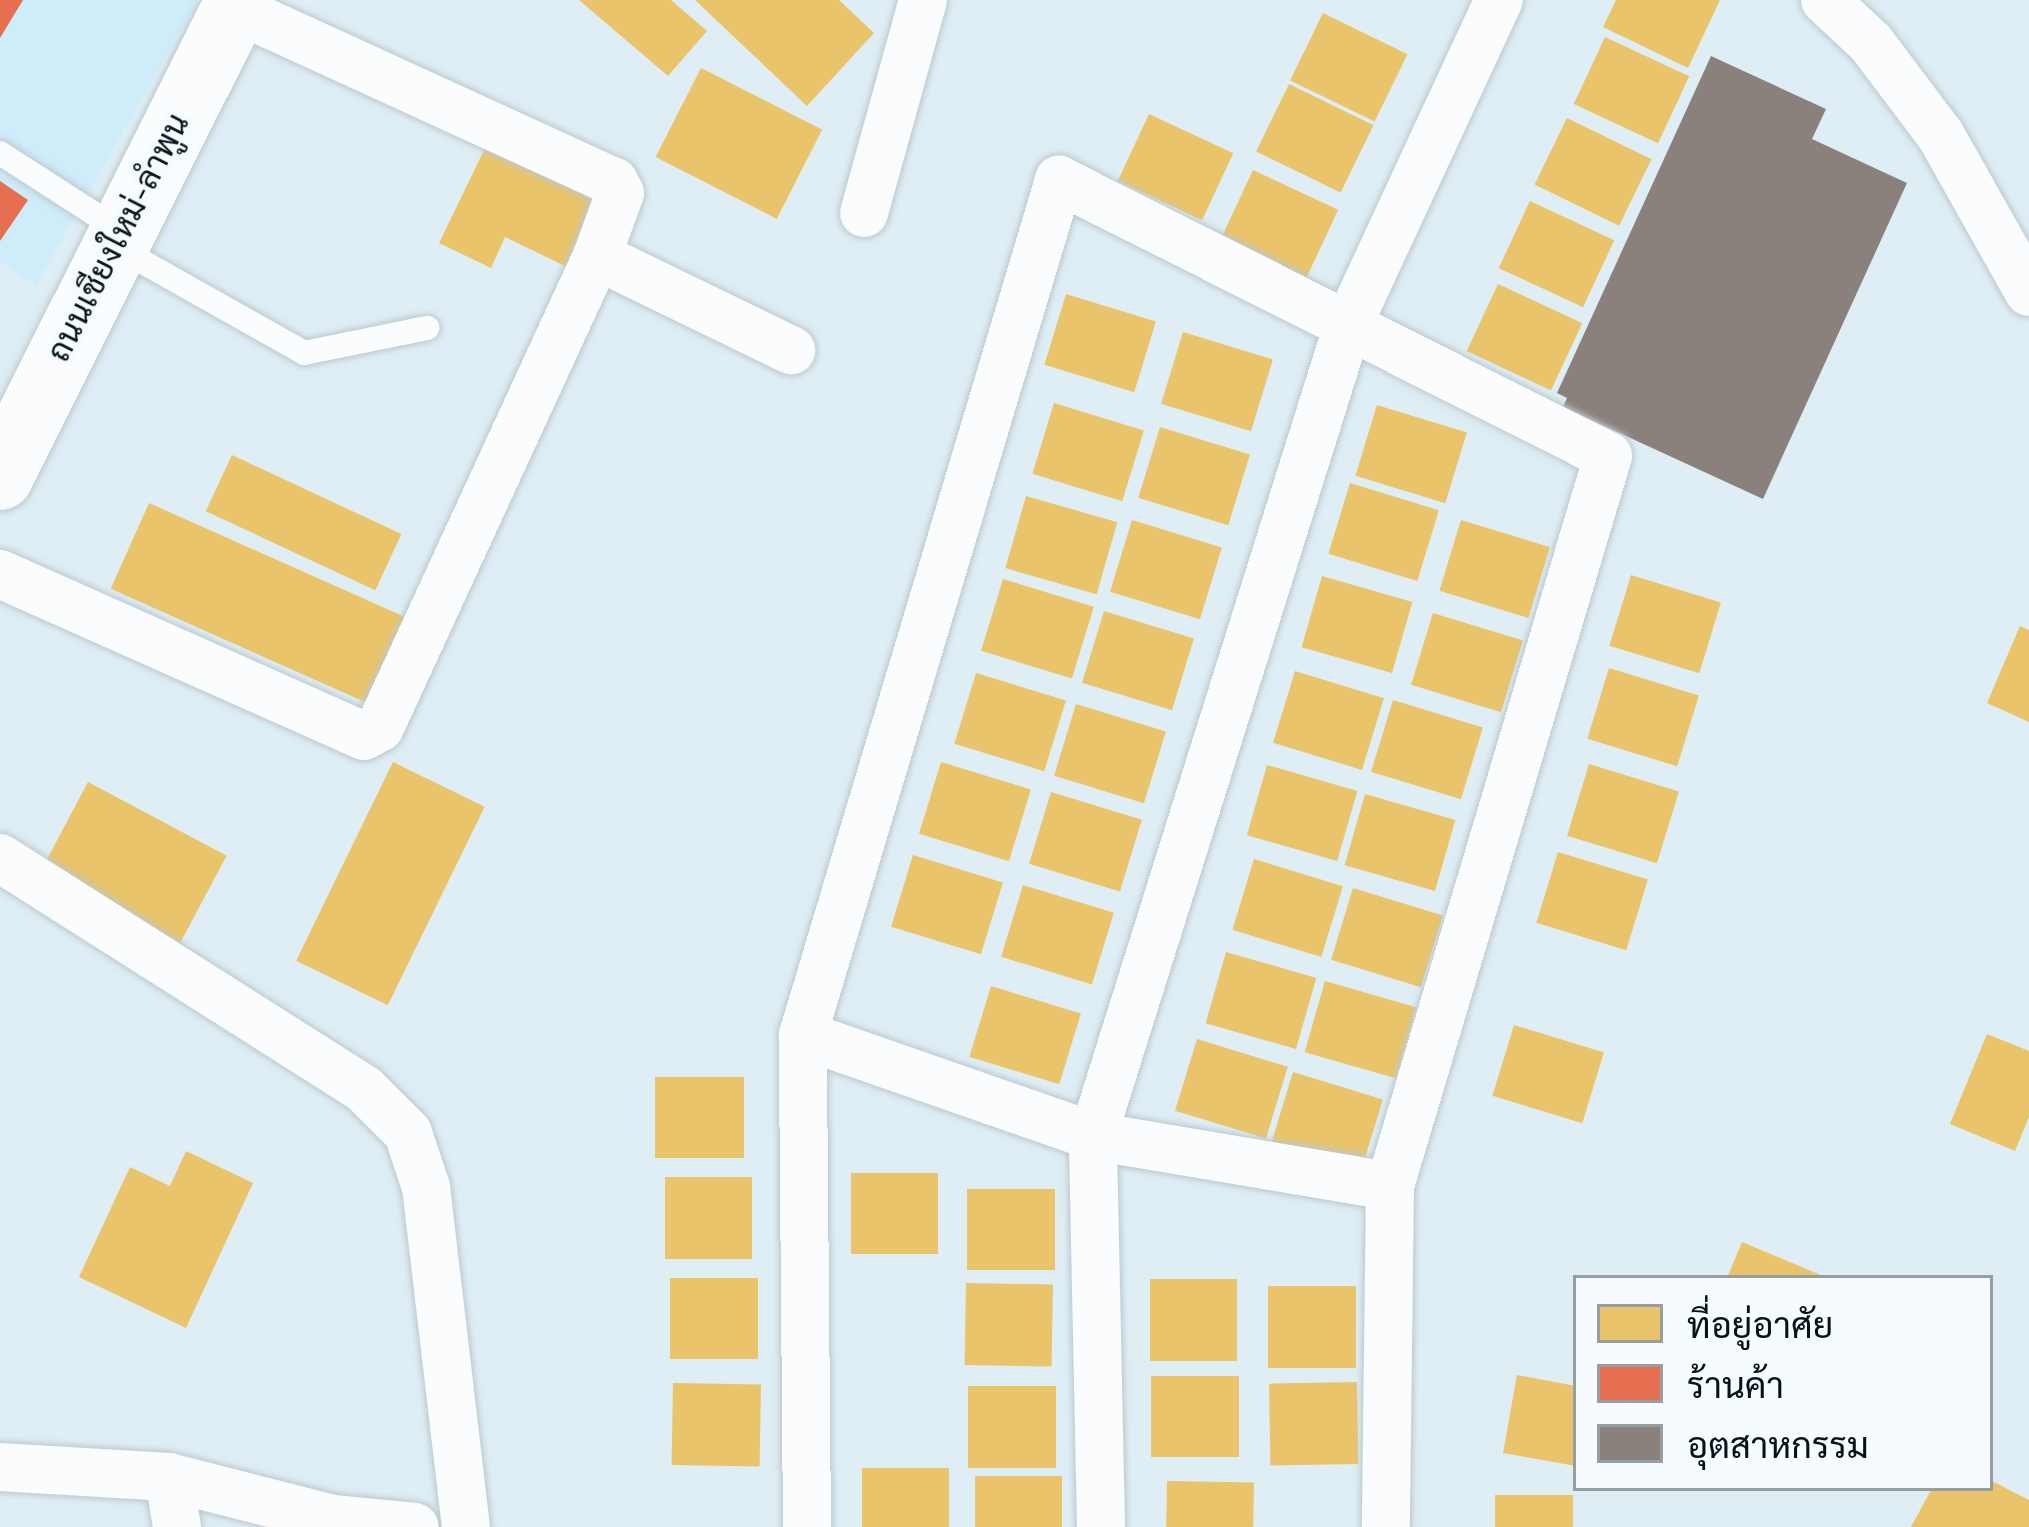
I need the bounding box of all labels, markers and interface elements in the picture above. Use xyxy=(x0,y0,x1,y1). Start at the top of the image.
street label: ถนนเชียงใหม่-ลำพูน xyxy=(37,106,197,368)
legend xyxy=(1573,1275,1993,1491)
text: ที่อยู่อาศัย xyxy=(1687,1302,1833,1347)
text: ร้านค้า xyxy=(1687,1362,1784,1407)
text: อุตสาหกรรม xyxy=(1687,1422,1869,1467)

